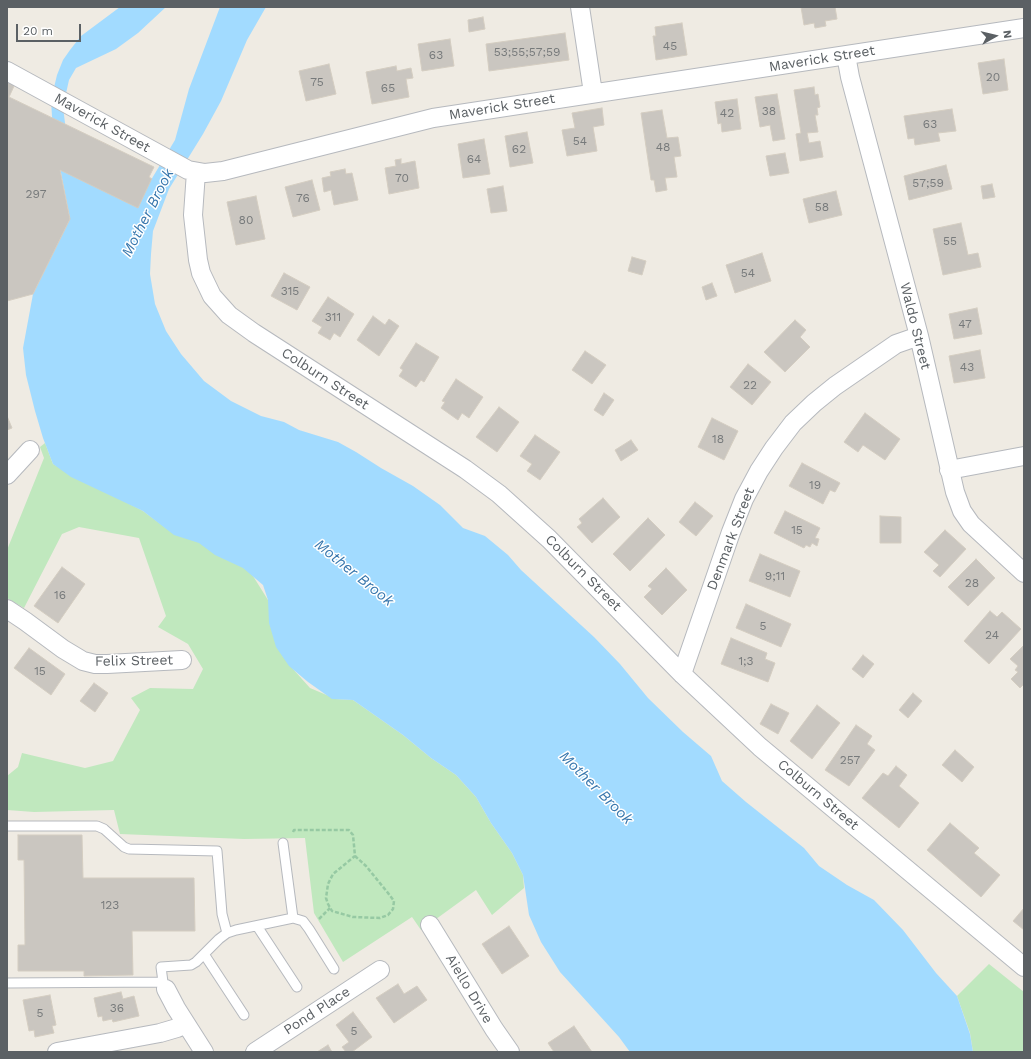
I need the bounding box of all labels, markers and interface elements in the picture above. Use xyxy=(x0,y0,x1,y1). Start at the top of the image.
scale bar xyxy=(18,16,83,42)
north arrow xyxy=(975,16,1015,56)
text: 20 m xyxy=(23,24,53,38)
text: N xyxy=(1000,29,1014,39)
house number: 45 xyxy=(663,39,677,53)
street label: Maverick Street xyxy=(768,42,876,76)
house number: 53;55;57;59 xyxy=(494,45,560,59)
house number: 63 xyxy=(429,48,443,62)
house number: 20 xyxy=(986,70,1000,84)
house number: 75 xyxy=(310,75,324,89)
house number: 65 xyxy=(381,81,395,95)
street label: Maverick Street xyxy=(51,90,153,156)
street label: Maverick Street xyxy=(448,90,556,124)
house number: 38 xyxy=(762,104,776,118)
house number: 42 xyxy=(720,106,734,120)
house number: 63 xyxy=(923,117,937,131)
house number: 54 xyxy=(573,134,587,148)
house number: 48 xyxy=(656,140,670,154)
house number: 62 xyxy=(512,142,526,156)
house number: 64 xyxy=(467,152,481,166)
water label: Mother Brook xyxy=(118,166,178,260)
house number: 70 xyxy=(395,171,409,185)
house number: 57;59 xyxy=(912,176,944,190)
house number: 297 xyxy=(26,187,46,201)
house number: 76 xyxy=(296,191,310,205)
house number: 58 xyxy=(815,200,829,214)
house number: 80 xyxy=(239,213,253,227)
house number: 55 xyxy=(943,234,957,248)
house number: 54 xyxy=(741,266,755,280)
street label: Waldo Street xyxy=(896,281,934,371)
house number: 315 xyxy=(281,284,299,298)
house number: 311 xyxy=(325,310,341,324)
house number: 47 xyxy=(958,317,972,331)
street label: Colburn Street xyxy=(278,344,372,414)
house number: 43 xyxy=(960,360,974,374)
house number: 22 xyxy=(743,378,757,392)
house number: 18 xyxy=(712,432,724,446)
house number: 19 xyxy=(809,478,821,492)
street label: Denmark Street xyxy=(704,485,758,593)
house number: 15 xyxy=(791,523,803,537)
street label: Colburn Street xyxy=(541,531,625,615)
water label: Mother Brook xyxy=(311,536,397,610)
house number: 9;11 xyxy=(765,569,785,583)
house number: 28 xyxy=(965,576,979,590)
house number: 16 xyxy=(54,588,66,602)
house number: 5 xyxy=(760,619,766,633)
house number: 24 xyxy=(985,628,999,642)
street label: Felix Street xyxy=(95,652,173,670)
house number: 1;3 xyxy=(738,654,754,668)
house number: 15 xyxy=(34,664,46,678)
water label: Mother Brook xyxy=(555,747,637,829)
house number: 257 xyxy=(840,753,860,767)
street label: Colburn Street xyxy=(774,756,862,834)
house number: 123 xyxy=(101,898,119,912)
street label: Aiello Drive xyxy=(442,951,496,1027)
street label: Pond Place xyxy=(281,983,353,1039)
house number: 36 xyxy=(110,1001,124,1015)
house number: 5 xyxy=(37,1006,43,1020)
house number: 5 xyxy=(351,1024,357,1038)

